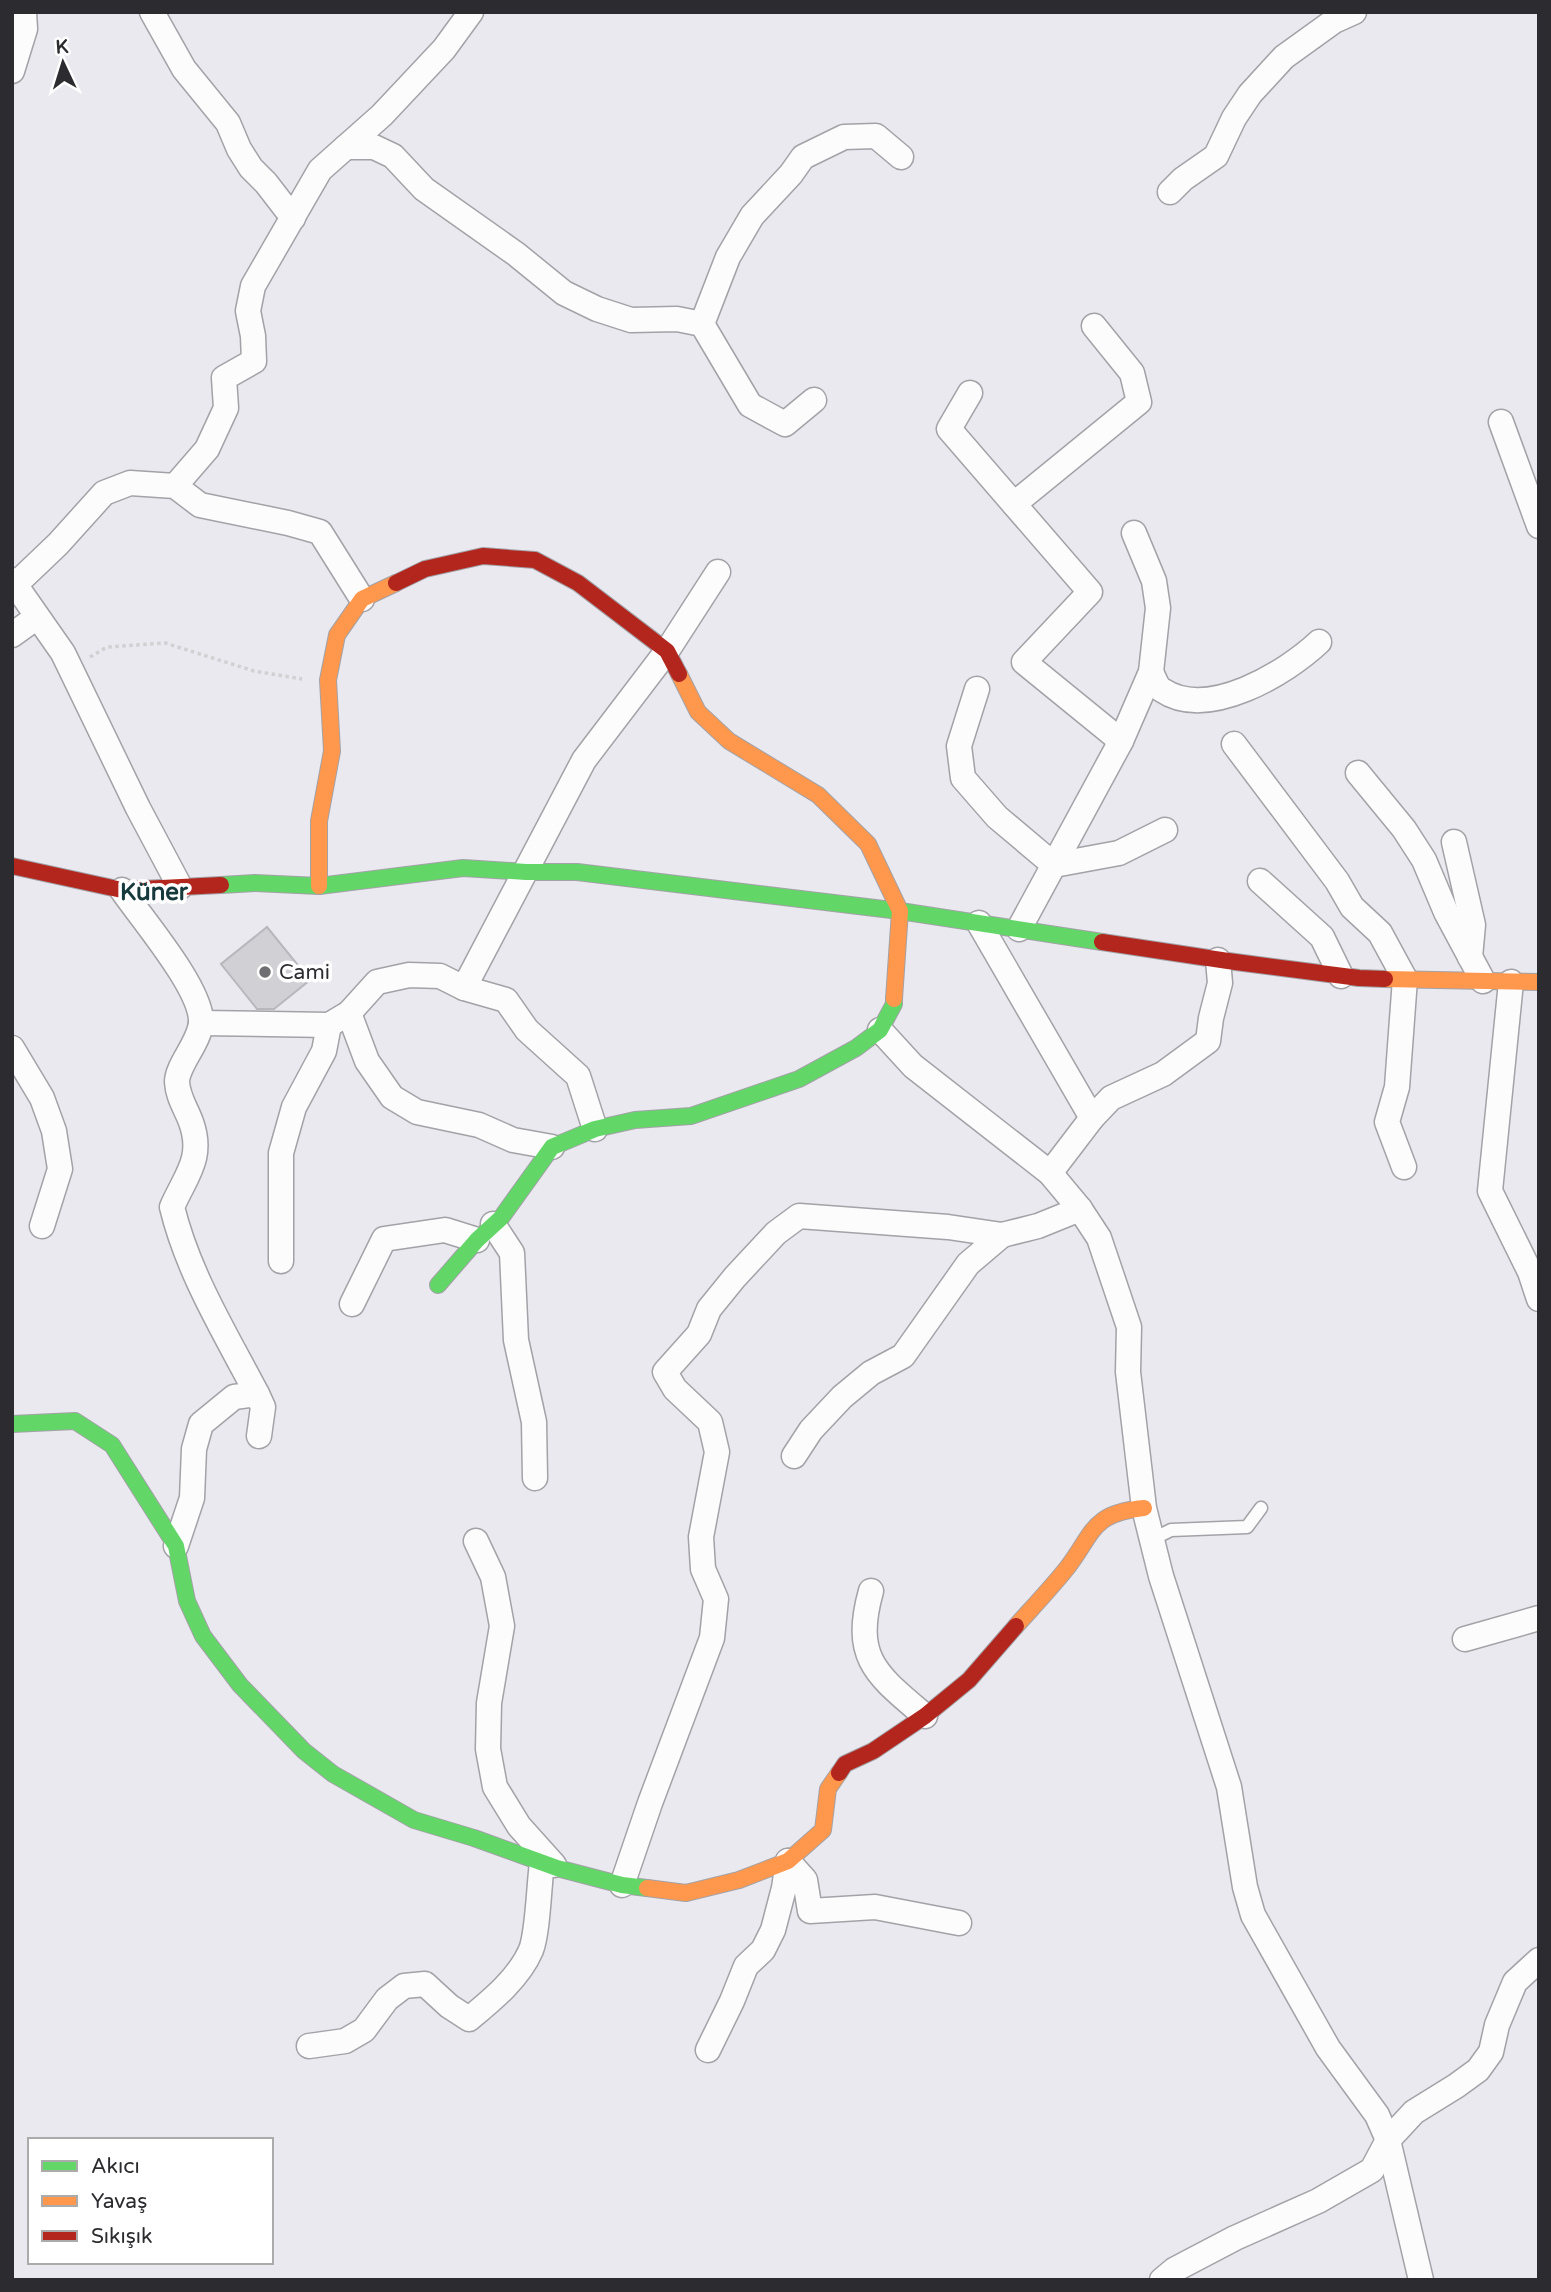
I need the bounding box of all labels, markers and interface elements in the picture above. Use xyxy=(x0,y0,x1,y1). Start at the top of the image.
north arrow xyxy=(28,28,98,98)
text: K xyxy=(55,36,69,58)
district label: Küner xyxy=(120,878,189,907)
place label: Cami xyxy=(279,960,330,985)
marker: Cami xyxy=(257,964,273,980)
legend xyxy=(28,2138,273,2264)
text: Akıcı xyxy=(91,2154,140,2179)
text: Yavaş xyxy=(91,2189,147,2214)
text: Sıkışık xyxy=(91,2224,152,2249)

